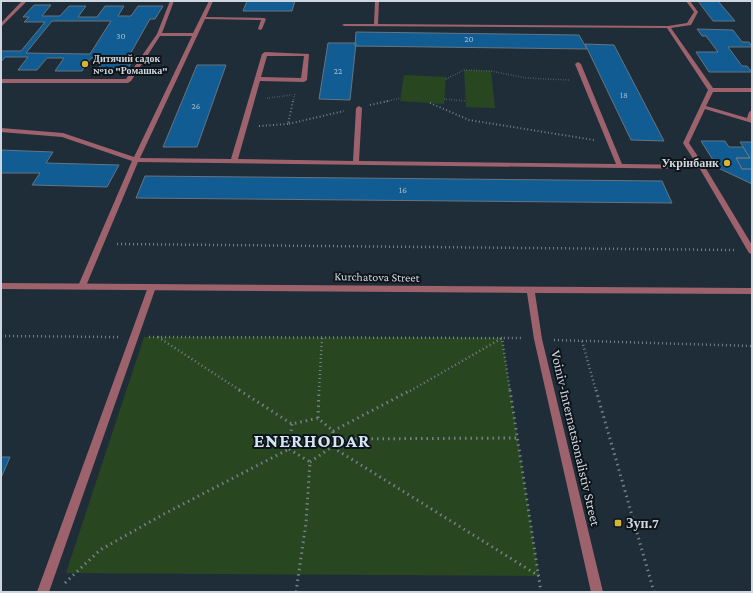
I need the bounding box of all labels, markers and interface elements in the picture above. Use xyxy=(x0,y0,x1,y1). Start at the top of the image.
house number: 30 xyxy=(116,31,126,41)
house number: 20 xyxy=(464,34,474,44)
place label: Дитячий садок №10 "Ромашка" xyxy=(93,53,167,76)
marker: Дитячий садок №10 "Ромашка" xyxy=(80,59,90,69)
house number: 22 xyxy=(334,66,342,76)
house number: 18 xyxy=(620,90,628,100)
house number: 26 xyxy=(192,101,201,111)
place label: Укрінбанк xyxy=(662,156,719,170)
marker: Укрінбанк xyxy=(722,158,732,168)
house number: 16 xyxy=(399,184,407,195)
street label: Kurchatova Street xyxy=(334,269,421,285)
street label: Voiniv-Internatsionalistiv Street xyxy=(548,349,604,528)
district label: ENERHODAR xyxy=(253,430,371,451)
place label: Зуп.7 xyxy=(626,515,659,531)
marker: Зуп.7 xyxy=(613,518,623,528)

